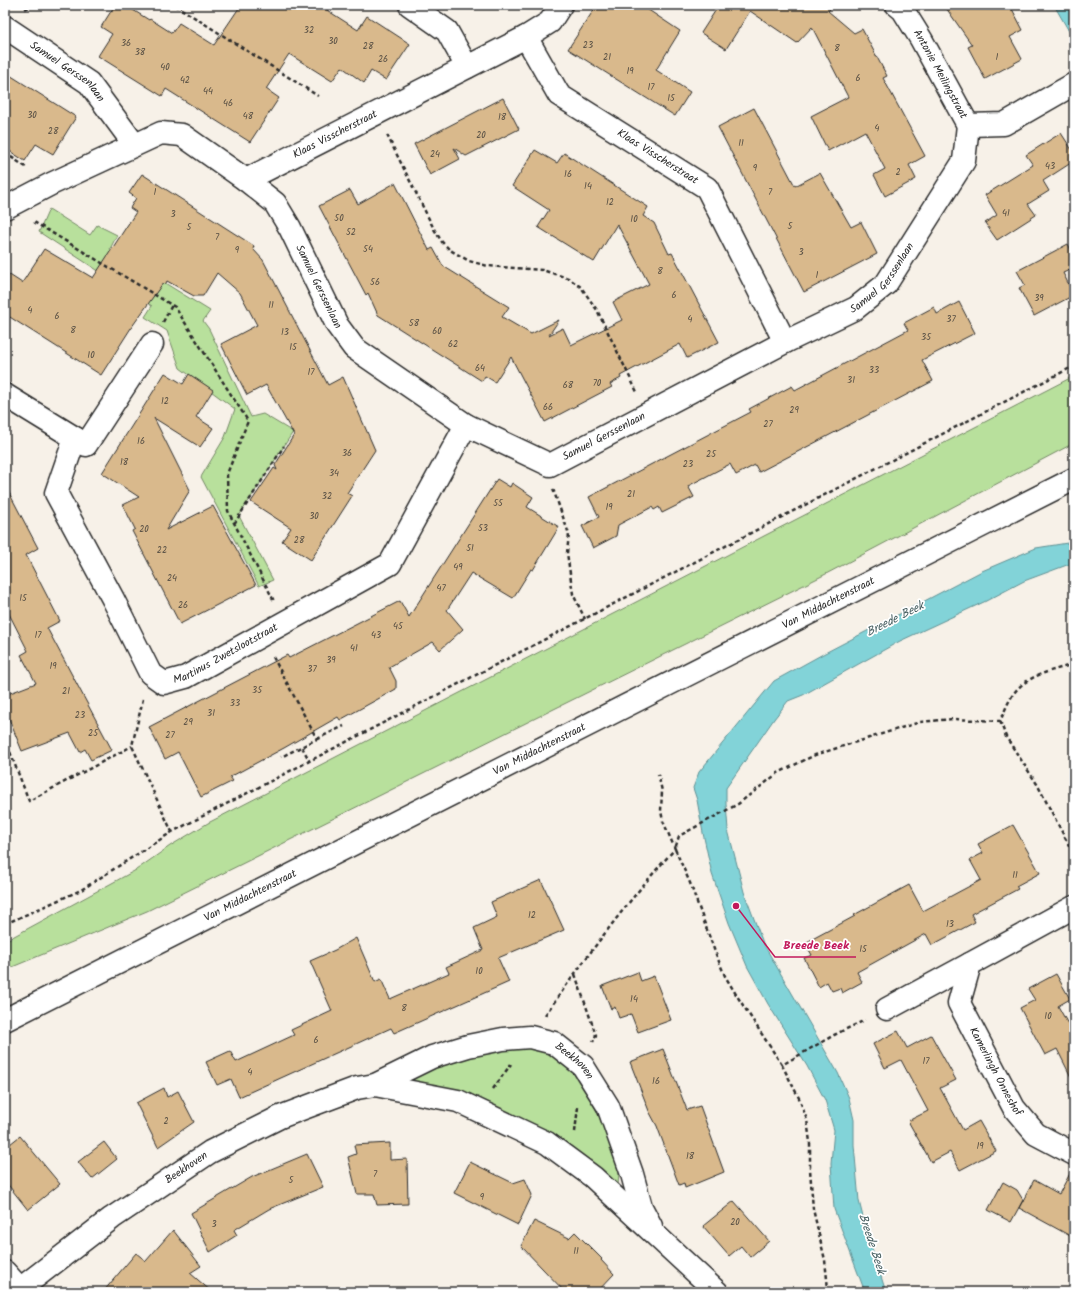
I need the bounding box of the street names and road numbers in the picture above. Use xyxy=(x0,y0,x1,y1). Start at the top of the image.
street label: Antonie Meilingstraat xyxy=(908,26,972,123)
street label: Samuel Gerssenlaan xyxy=(26,37,109,106)
street label: Klaas Visscherstraat xyxy=(289,105,381,164)
street label: Klaas Visscherstraat xyxy=(613,124,702,190)
street label: Samuel Gerssenlaan xyxy=(847,239,919,319)
street label: Samuel Gerssenlaan xyxy=(290,242,346,333)
street label: Samuel Gerssenlaan xyxy=(559,407,649,466)
street label: Van Middachtenstraat xyxy=(779,572,879,634)
street label: Martinus Zwetslootstraat xyxy=(171,618,282,689)
street label: Van Middachtenstraat xyxy=(490,718,590,781)
street label: Van Middachtenstraat xyxy=(201,864,301,927)
street label: Kamerlingh Onneshof xyxy=(964,1024,1028,1122)
street label: Beekhoven xyxy=(551,1038,598,1083)
street label: Beekhoven xyxy=(161,1147,212,1189)

